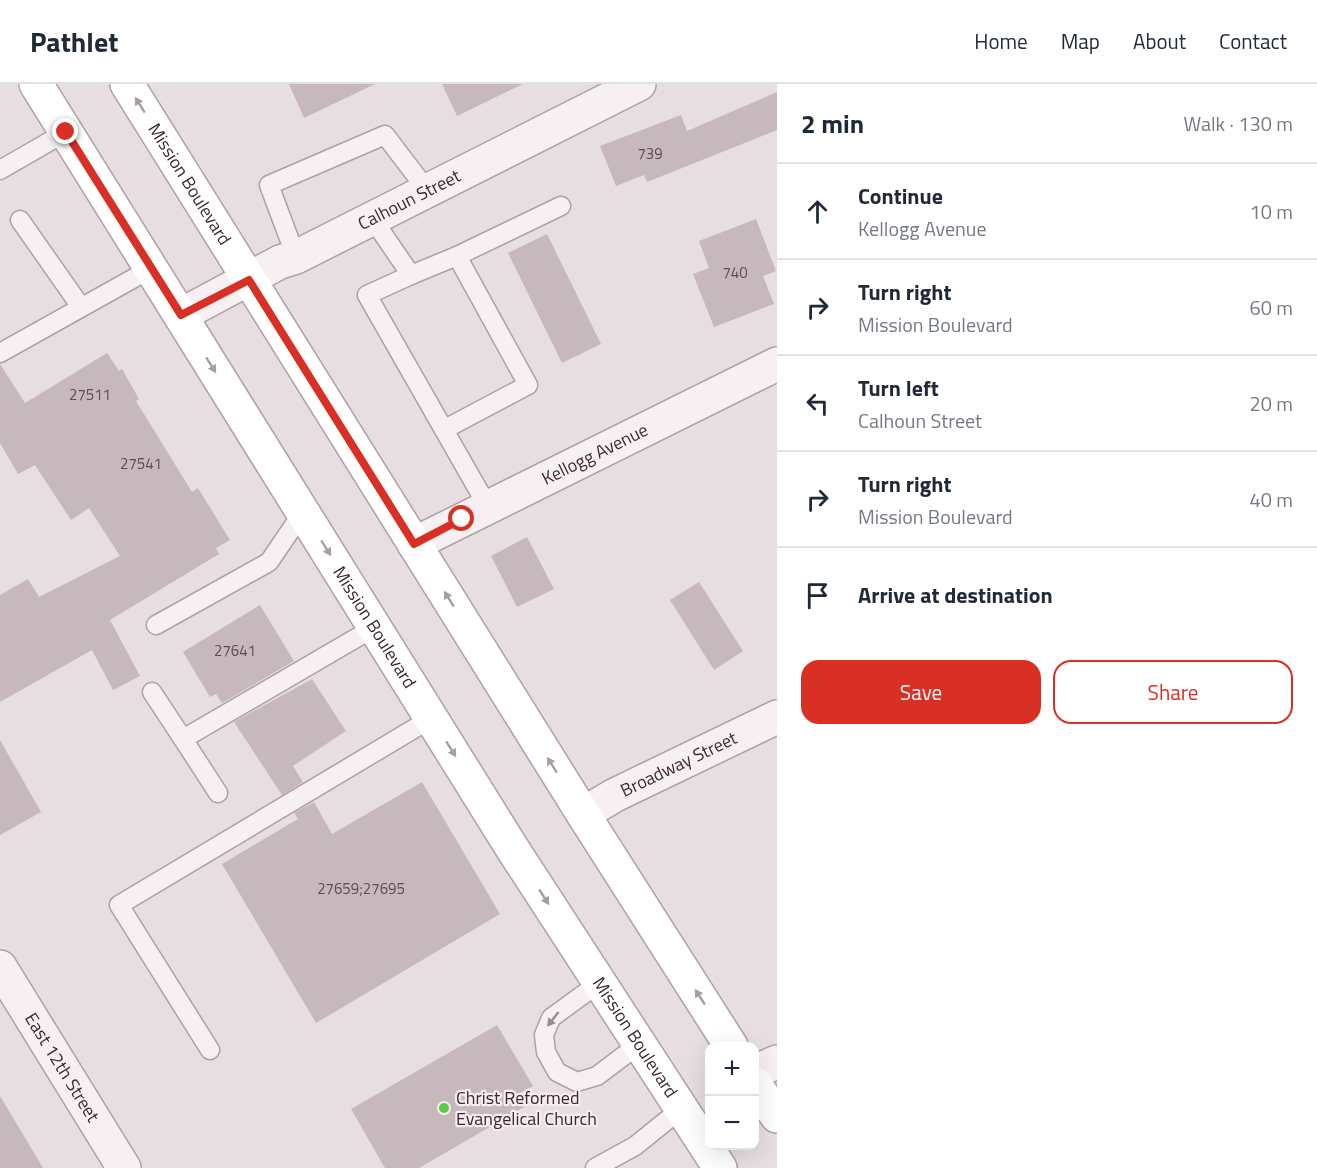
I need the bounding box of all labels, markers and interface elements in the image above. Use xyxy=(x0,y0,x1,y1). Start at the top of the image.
text: Pathlet xyxy=(30,20,118,63)
text: Home xyxy=(974,25,1028,57)
text: Map xyxy=(1061,25,1100,57)
text: About xyxy=(1133,25,1186,57)
text: Contact xyxy=(1219,25,1287,57)
one-way arrow xyxy=(135,97,146,114)
text: 2 min xyxy=(801,104,864,143)
text: Walk · 130 m xyxy=(1184,108,1293,139)
route end xyxy=(52,118,78,144)
street label: Mission Boulevard xyxy=(142,118,238,250)
house number: 739 xyxy=(637,142,663,165)
street label: Calhoun Street xyxy=(353,162,466,237)
text: Continue xyxy=(858,179,943,213)
icon: ahead xyxy=(801,195,834,228)
text: 10 m xyxy=(1249,196,1293,227)
text: Kellogg Avenue xyxy=(858,213,987,244)
house number: 740 xyxy=(722,261,748,284)
text: Turn right xyxy=(858,275,952,309)
icon: right xyxy=(801,291,834,324)
text: 60 m xyxy=(1249,292,1293,323)
text: Mission Boulevard xyxy=(858,309,1013,340)
one-way arrow xyxy=(205,357,216,373)
text: Turn left xyxy=(858,371,939,405)
house number: 27511 xyxy=(69,383,111,406)
icon: left xyxy=(801,387,834,420)
text: 20 m xyxy=(1249,388,1293,419)
text: Calhoun Street xyxy=(858,405,982,436)
street label: Kellogg Avenue xyxy=(537,416,653,492)
house number: 27541 xyxy=(120,452,162,475)
text: Turn right xyxy=(858,467,952,501)
icon: right xyxy=(801,483,834,516)
text: 40 m xyxy=(1249,484,1293,515)
text: Mission Boulevard xyxy=(858,501,1013,532)
route start xyxy=(448,505,474,531)
one-way arrow xyxy=(320,540,331,556)
street label: Mission Boulevard xyxy=(327,561,423,693)
text: Arrive at destination xyxy=(858,578,1053,612)
icon: arrive xyxy=(801,579,834,612)
one-way arrow xyxy=(443,591,454,607)
house number: 27641 xyxy=(214,639,256,662)
button: Save xyxy=(801,660,1041,724)
button: Share xyxy=(1053,660,1293,724)
street label: Broadway Street xyxy=(616,724,742,804)
one-way arrow xyxy=(445,741,456,757)
one-way arrow xyxy=(546,757,557,773)
house number: 27659;27695 xyxy=(317,877,405,900)
one-way arrow xyxy=(538,889,549,905)
street label: Mission Boulevard xyxy=(586,971,685,1103)
one-way arrow xyxy=(694,989,705,1005)
street label: East 12th Street xyxy=(18,1007,107,1128)
one-way arrow xyxy=(547,1011,560,1027)
map controls xyxy=(705,1042,759,1150)
button: + xyxy=(705,1042,759,1096)
place label: Christ Reformed Evangelical Church xyxy=(456,1084,597,1132)
button: − xyxy=(705,1096,759,1150)
marker: Christ Reformed Evangelical Church xyxy=(437,1101,451,1115)

